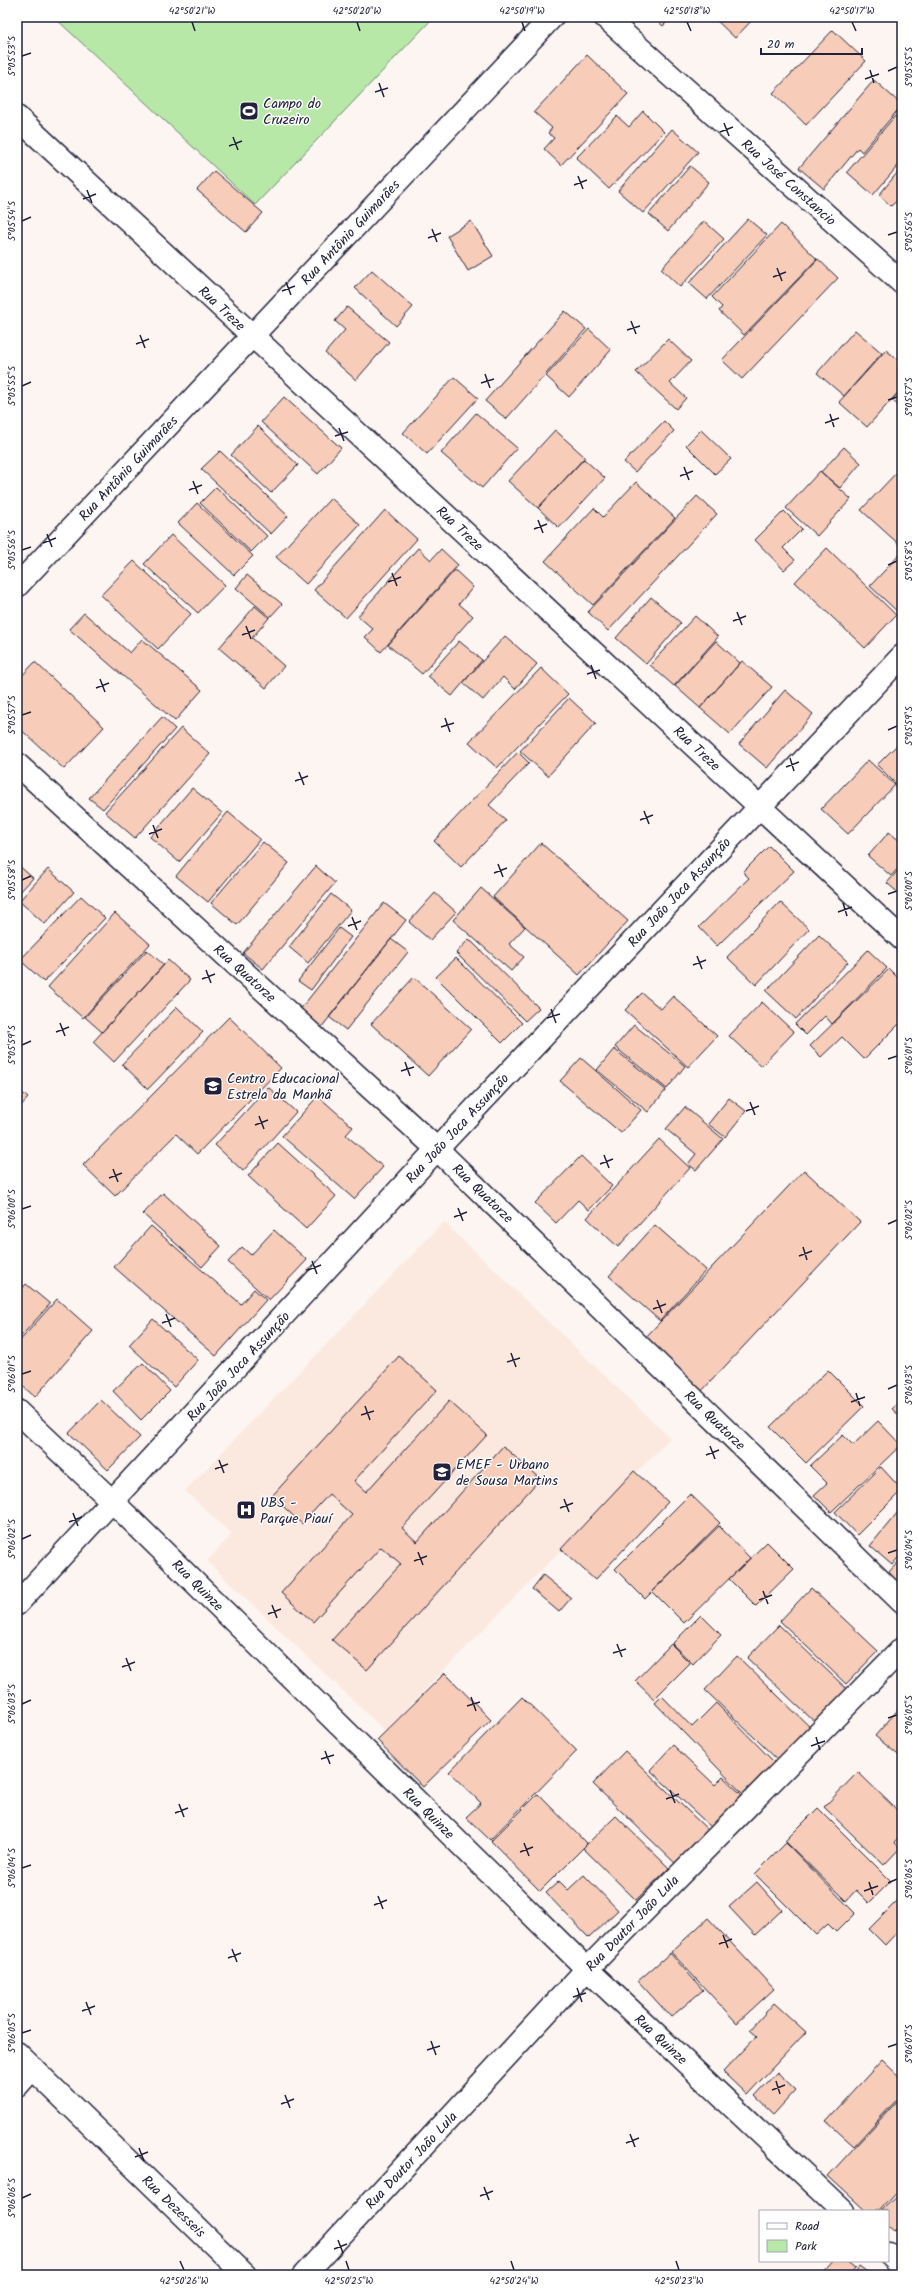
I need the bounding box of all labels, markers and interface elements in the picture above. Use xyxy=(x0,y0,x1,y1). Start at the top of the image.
text: 42°50'21"W xyxy=(169,3,215,19)
text: 42°50'20"W xyxy=(333,3,381,19)
text: 42°50'19"W xyxy=(499,3,545,19)
text: 42°50'18"W xyxy=(664,3,711,19)
text: 42°50'17"W xyxy=(829,3,875,19)
scale bar xyxy=(761,30,862,56)
text: 5°05'53"S xyxy=(4,35,20,76)
text: 20 m xyxy=(767,35,795,54)
text: 5°05'55"S xyxy=(901,46,917,87)
place label: Campo do Cruzeiro xyxy=(263,93,321,131)
sports icon: Campo do Cruzeiro xyxy=(238,100,260,122)
street label: Rua José Constancio xyxy=(736,134,841,231)
street label: Rua Antônio Guimarães xyxy=(296,175,406,290)
text: 5°05'54"S xyxy=(4,200,20,241)
text: 5°05'56"S xyxy=(901,211,917,252)
street label: Rua Treze xyxy=(193,281,251,337)
text: 5°05'55"S xyxy=(4,365,20,406)
text: 5°05'57"S xyxy=(901,377,917,417)
street label: Rua Antônio Guimarães xyxy=(74,411,184,526)
street label: Rua Treze xyxy=(431,501,489,557)
text: 5°05'56"S xyxy=(4,529,20,570)
text: 5°05'58"S xyxy=(901,540,917,581)
text: 5°05'57"S xyxy=(4,695,20,735)
text: 5°05'59"S xyxy=(901,706,917,746)
street label: Rua Treze xyxy=(668,721,726,777)
street label: Rua João Joca Assunção xyxy=(623,833,737,953)
text: 5°05'58"S xyxy=(4,859,20,900)
text: 5°06'00"S xyxy=(901,871,917,911)
street label: Rua Quatorze xyxy=(208,939,281,1009)
text: 5°05'59"S xyxy=(4,1025,20,1065)
text: 5°06'01"S xyxy=(901,1037,917,1075)
place label: Centro Educacional Estrela da Manhã xyxy=(227,1068,340,1106)
street label: Rua João Joca Assunção xyxy=(401,1069,515,1189)
school or university icon: Centro Educacional Estrela da Manhã xyxy=(202,1075,224,1097)
street label: Rua Quatorze xyxy=(447,1159,519,1229)
text: 5°06'00"S xyxy=(4,1189,20,1229)
text: 5°06'02"S xyxy=(901,1199,917,1240)
street label: Rua João Joca Assunção xyxy=(182,1307,296,1427)
text: 5°06'01"S xyxy=(4,1355,20,1393)
text: 5°06'03"S xyxy=(901,1364,917,1405)
street label: Rua Quatorze xyxy=(679,1386,751,1456)
place label: EMEF - Urbano de Sousa Martins xyxy=(456,1454,558,1492)
school or university icon: EMEF - Urbano de Sousa Martins xyxy=(431,1461,453,1483)
place label: UBS - Parque Piauí xyxy=(260,1492,334,1530)
hospital icon: UBS - Parque Piauí xyxy=(235,1499,257,1521)
text: 5°06'02"S xyxy=(4,1518,20,1559)
text: 5°06'04"S xyxy=(901,1529,917,1570)
street label: Rua Quinze xyxy=(166,1555,229,1617)
text: 5°06'03"S xyxy=(4,1683,20,1724)
text: 5°06'05"S xyxy=(901,1694,917,1735)
street label: Rua Quinze xyxy=(397,1783,460,1845)
text: 5°06'04"S xyxy=(4,1847,20,1888)
text: 5°06'06"S xyxy=(901,1858,917,1899)
street label: Rua Doutor João Lula xyxy=(581,1870,685,1977)
street label: Rua Quinze xyxy=(629,2009,692,2071)
text: 5°06'05"S xyxy=(4,2012,20,2053)
text: 5°06'07"S xyxy=(901,2024,917,2064)
street label: Rua Doutor João Lula xyxy=(360,2107,463,2215)
street label: Rua Dezesseis xyxy=(136,2170,211,2243)
text: 5°06'06"S xyxy=(4,2177,20,2218)
legend xyxy=(759,2210,889,2262)
text: Road xyxy=(795,2217,820,2236)
text: Park xyxy=(795,2237,817,2256)
text: 42°50'26"W xyxy=(159,2273,209,2289)
text: 42°50'25"W xyxy=(325,2273,374,2289)
text: 42°50'24"W xyxy=(490,2273,539,2289)
text: 42°50'23"W xyxy=(654,2273,704,2289)

